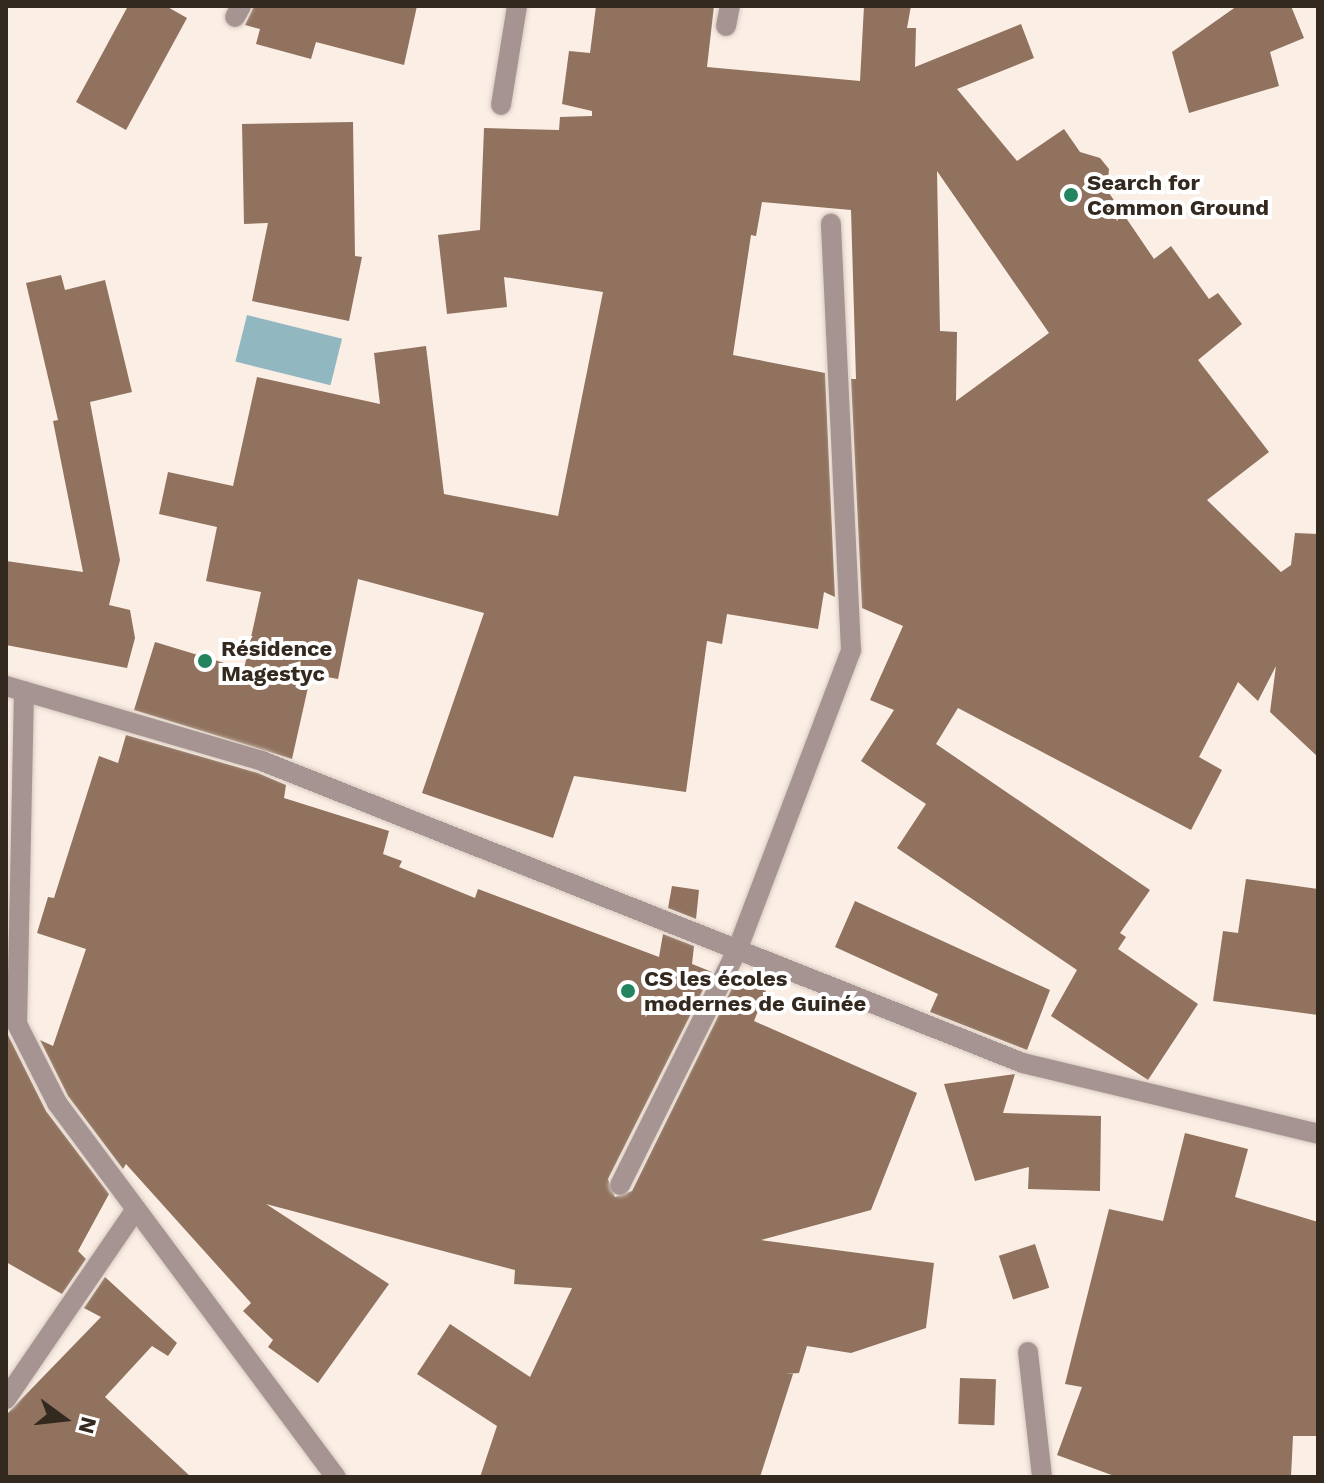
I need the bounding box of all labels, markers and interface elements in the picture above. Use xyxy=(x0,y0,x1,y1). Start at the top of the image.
place label: Search for Common Ground xyxy=(1087,169,1269,220)
marker: Search for Common Ground xyxy=(1062,186,1080,204)
place label: Résidence Magestyc xyxy=(221,635,332,686)
marker: Résidence Magestyc xyxy=(196,652,214,670)
place label: CS les écoles modernes de Guinée xyxy=(644,965,866,1016)
marker: CS les écoles modernes de Guinée xyxy=(619,982,637,1000)
north arrow xyxy=(24,1379,104,1459)
text: N xyxy=(73,1414,102,1436)

